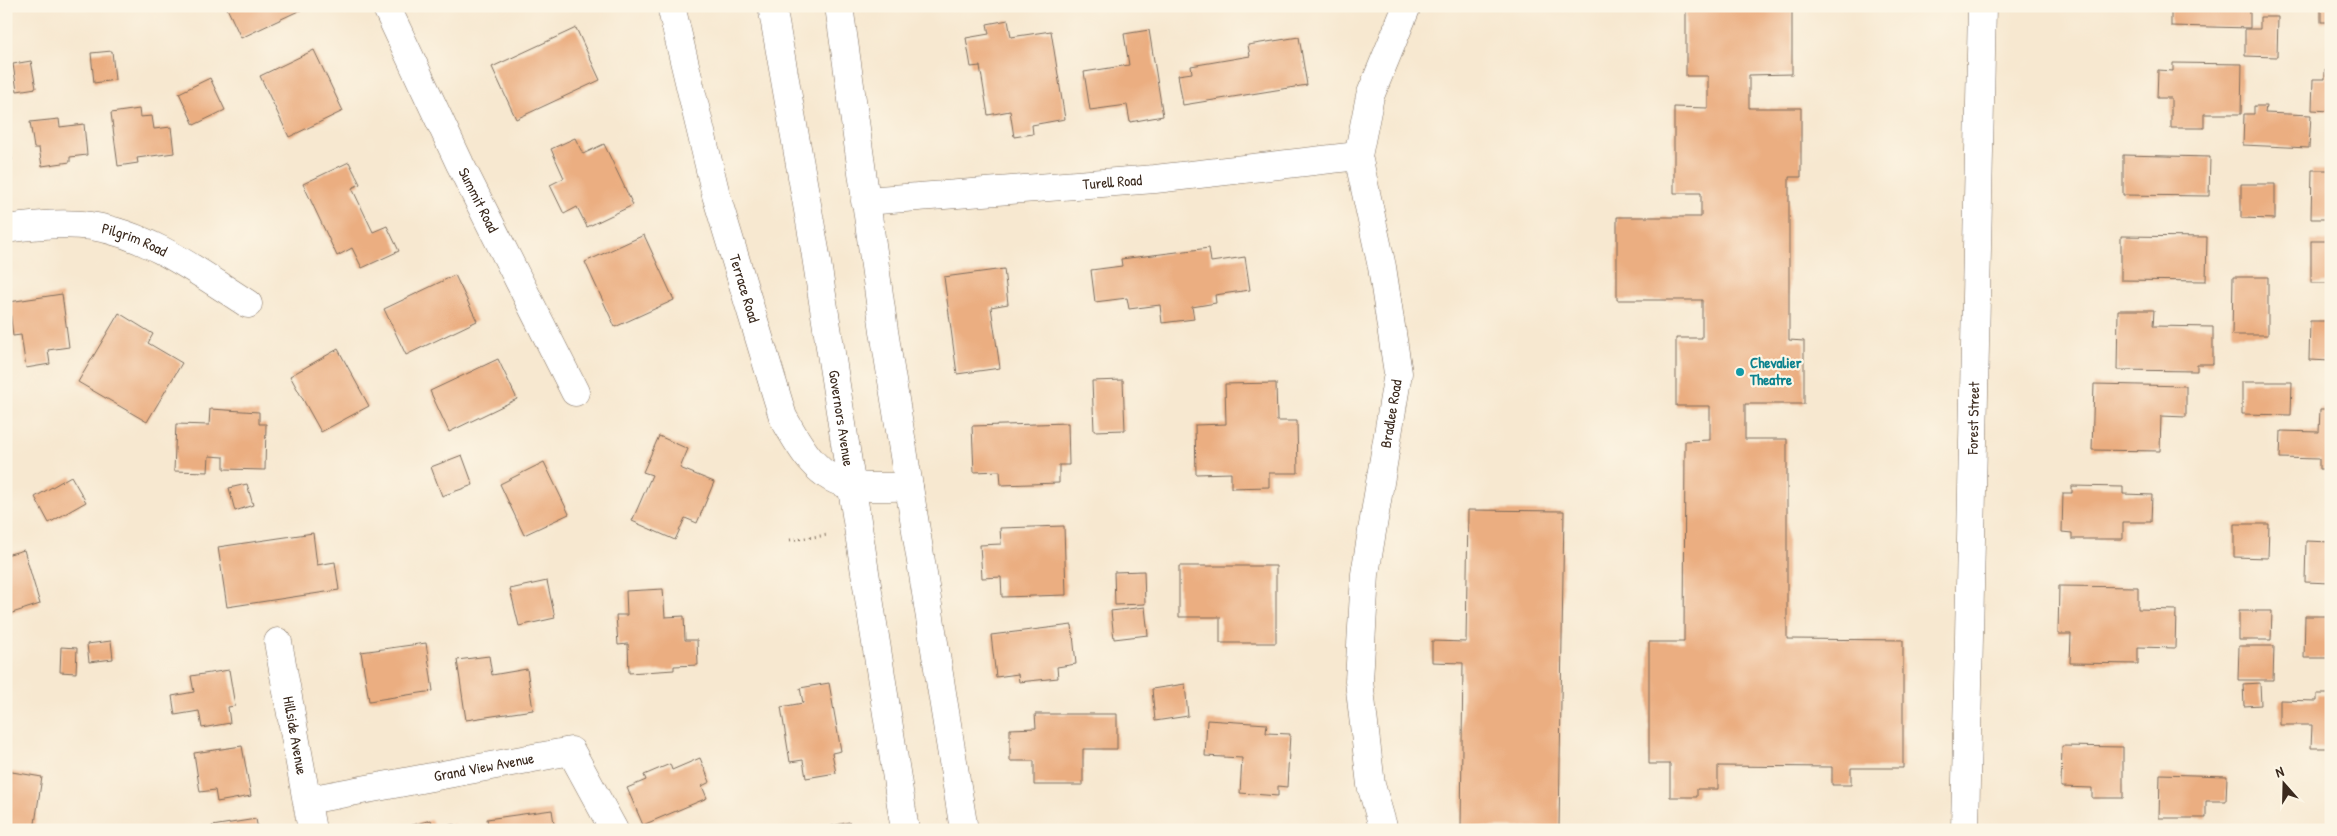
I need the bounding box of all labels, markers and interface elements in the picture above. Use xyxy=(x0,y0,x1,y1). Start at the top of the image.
street label: Summit Road xyxy=(454,164,504,236)
street label: Turell Road xyxy=(1082,169,1143,194)
street label: Pilgrim Road xyxy=(100,217,171,262)
street label: Terrace Road xyxy=(724,252,765,325)
place label: Chevalier Theatre xyxy=(1749,352,1802,390)
marker: Chevalier Theatre xyxy=(1734,366,1746,378)
street label: Governors Avenue xyxy=(824,369,859,468)
street label: Bradlee Road xyxy=(1375,378,1407,450)
street label: Forest Street xyxy=(1962,381,1984,456)
street label: Hillside Avenue xyxy=(278,694,313,776)
street label: Grand View Avenue xyxy=(432,747,536,786)
north arrow xyxy=(2260,758,2310,808)
text: N xyxy=(2273,761,2287,782)

